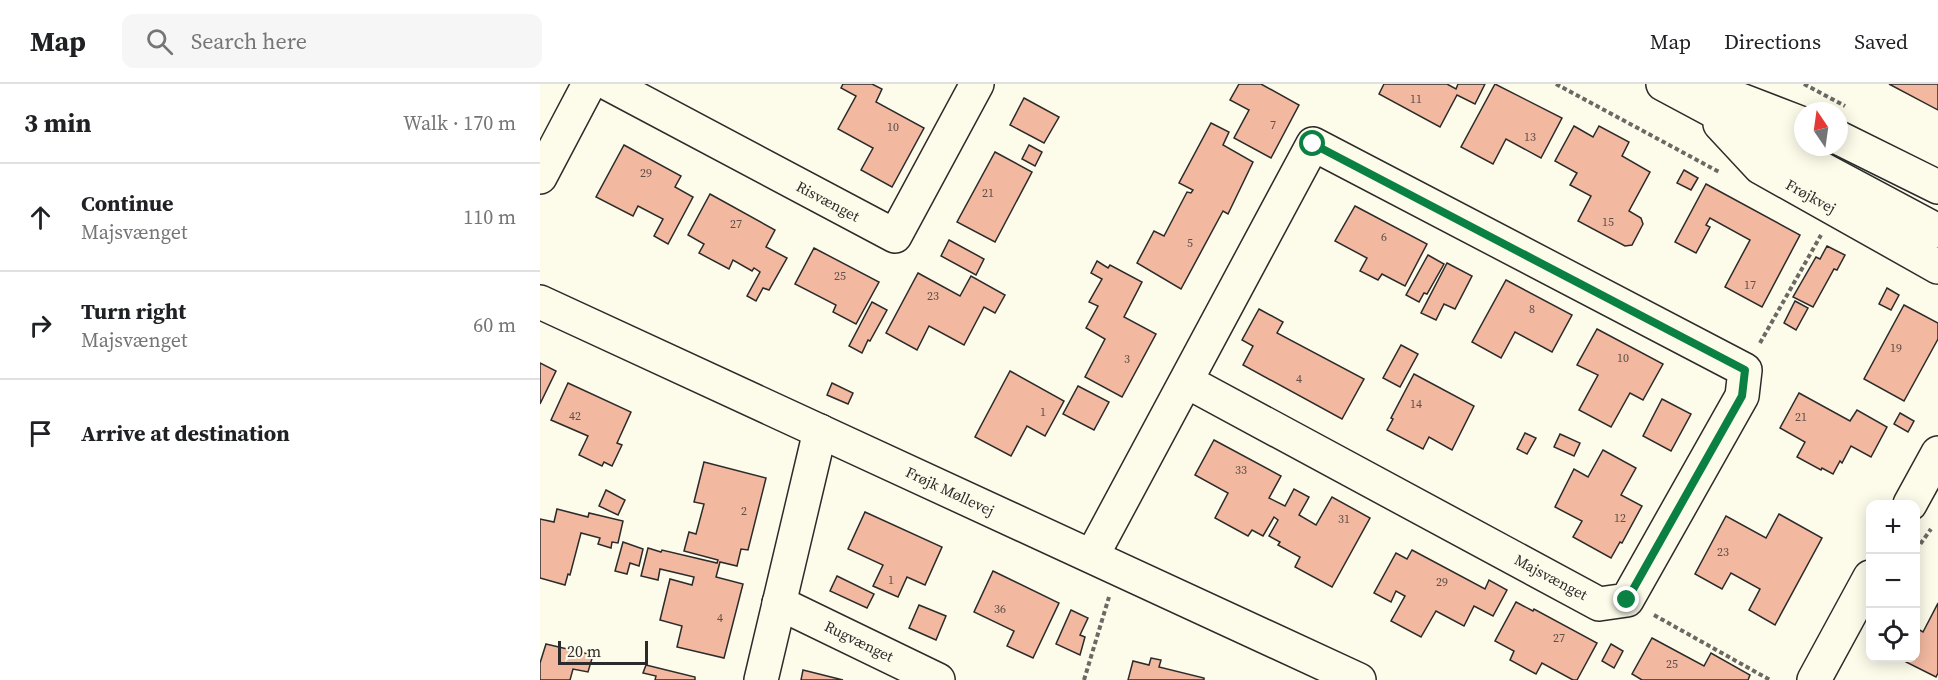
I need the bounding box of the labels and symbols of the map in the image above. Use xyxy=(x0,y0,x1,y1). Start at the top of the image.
house number: 11 xyxy=(1410,91,1422,107)
north arrow xyxy=(1794,102,1848,156)
house number: 7 xyxy=(1270,117,1276,133)
house number: 10 xyxy=(887,119,899,135)
house number: 13 xyxy=(1524,129,1536,145)
route start xyxy=(1299,130,1325,156)
house number: 29 xyxy=(640,165,652,181)
street label: Frøjkvej xyxy=(1782,174,1840,218)
street label: Risvænget xyxy=(793,176,864,227)
house number: 21 xyxy=(982,185,994,201)
house number: 15 xyxy=(1602,214,1614,230)
house number: 27 xyxy=(730,216,742,232)
house number: 6 xyxy=(1381,229,1387,245)
house number: 5 xyxy=(1187,235,1193,251)
house number: 25 xyxy=(834,268,846,284)
house number: 17 xyxy=(1744,277,1756,293)
house number: 23 xyxy=(927,288,939,304)
house number: 8 xyxy=(1529,301,1535,317)
house number: 19 xyxy=(1890,340,1902,356)
house number: 10 xyxy=(1617,350,1629,366)
house number: 3 xyxy=(1124,351,1130,367)
house number: 4 xyxy=(1296,371,1302,387)
house number: 14 xyxy=(1410,396,1422,412)
house number: 1 xyxy=(1040,404,1046,420)
house number: 42 xyxy=(569,408,581,424)
house number: 21 xyxy=(1795,409,1807,425)
street label: Frøjk Møllevej xyxy=(902,461,998,521)
house number: 33 xyxy=(1235,462,1247,478)
house number: 2 xyxy=(741,503,747,519)
house number: 12 xyxy=(1614,510,1626,526)
house number: 31 xyxy=(1338,511,1350,527)
house number: 23 xyxy=(1717,544,1729,560)
street label: Majsvænget xyxy=(1511,549,1591,605)
house number: 1 xyxy=(888,572,894,588)
house number: 29 xyxy=(1436,574,1448,590)
route end xyxy=(1613,586,1639,612)
house number: 36 xyxy=(994,601,1006,617)
house number: 4 xyxy=(717,610,723,626)
street label: Rugvænget xyxy=(821,615,897,667)
house number: 27 xyxy=(1553,630,1565,646)
scale bar xyxy=(558,638,648,666)
house number: 25 xyxy=(1666,656,1678,672)

